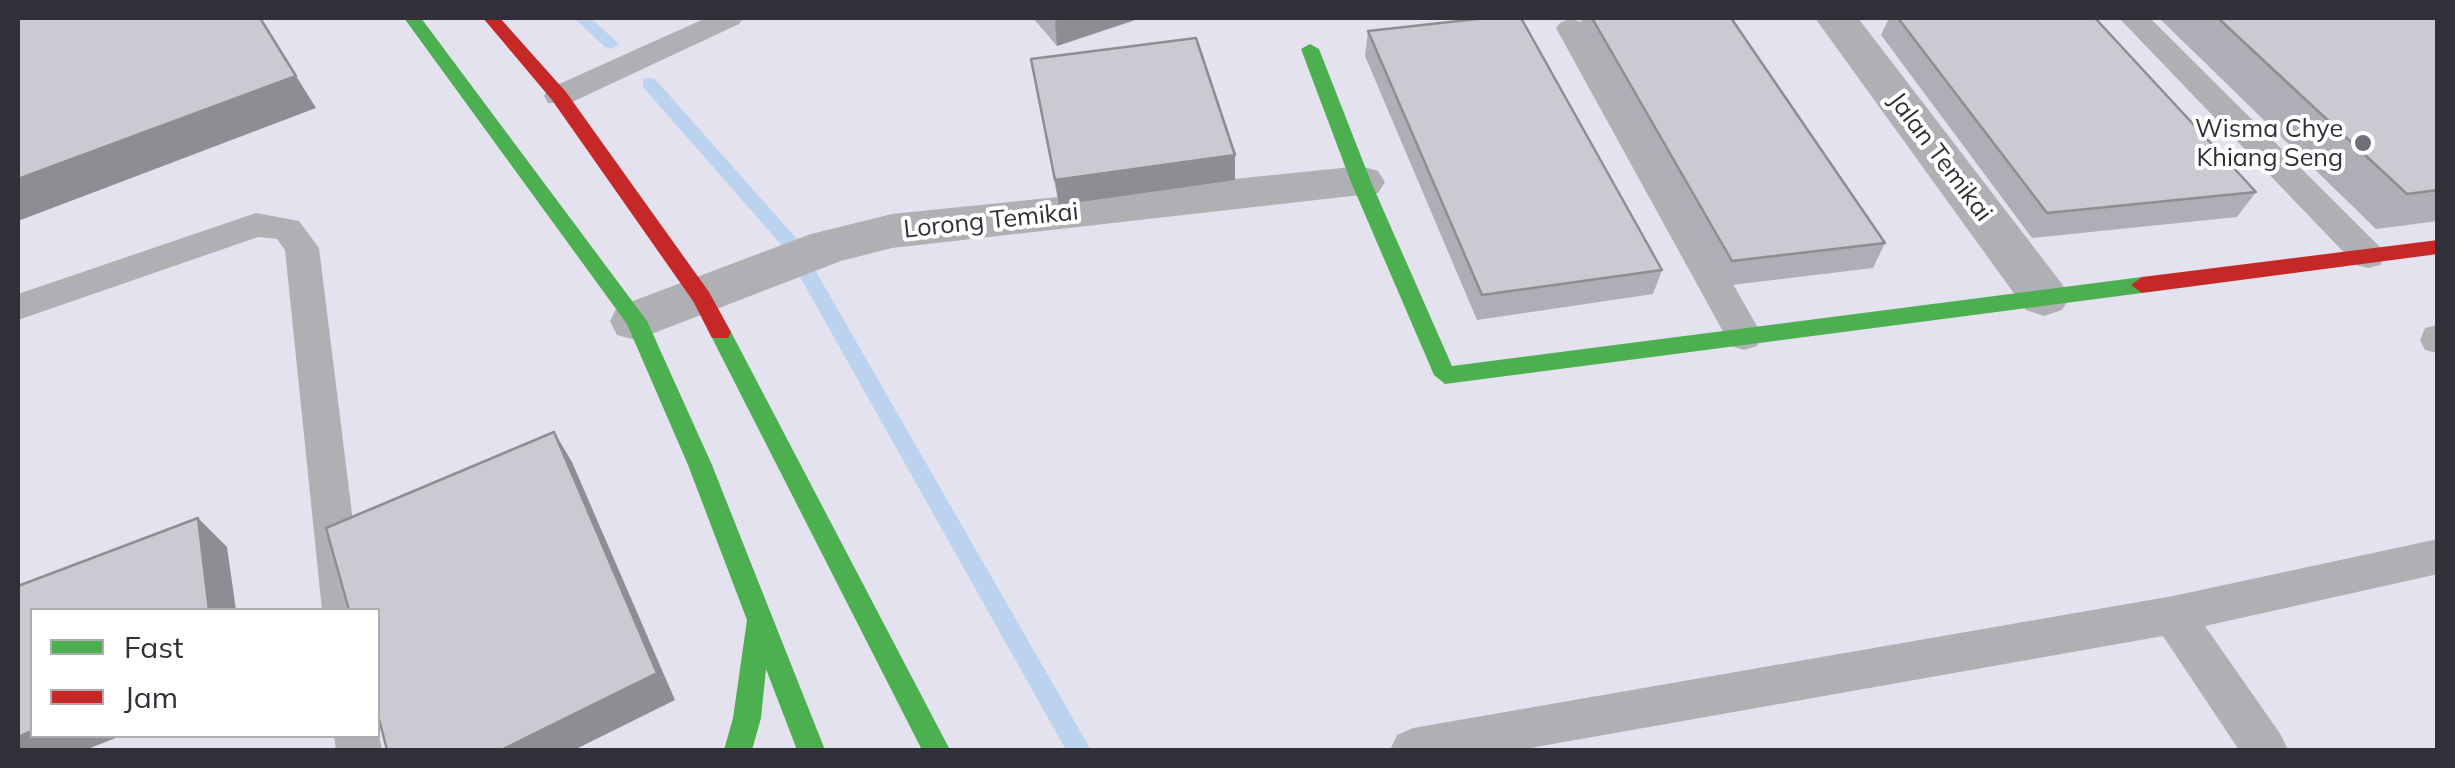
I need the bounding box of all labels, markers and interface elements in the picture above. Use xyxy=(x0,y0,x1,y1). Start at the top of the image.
street label: Jalan Temikai xyxy=(1882,87,1998,227)
place label: Wisma Chye Khiang Seng xyxy=(2195,114,2343,173)
marker: Wisma Chye Khiang Seng xyxy=(2352,132,2374,154)
street label: Lorong Temikai xyxy=(902,197,1080,245)
legend xyxy=(30,608,380,738)
text: Fast xyxy=(124,628,184,666)
text: Jam xyxy=(124,678,178,716)

